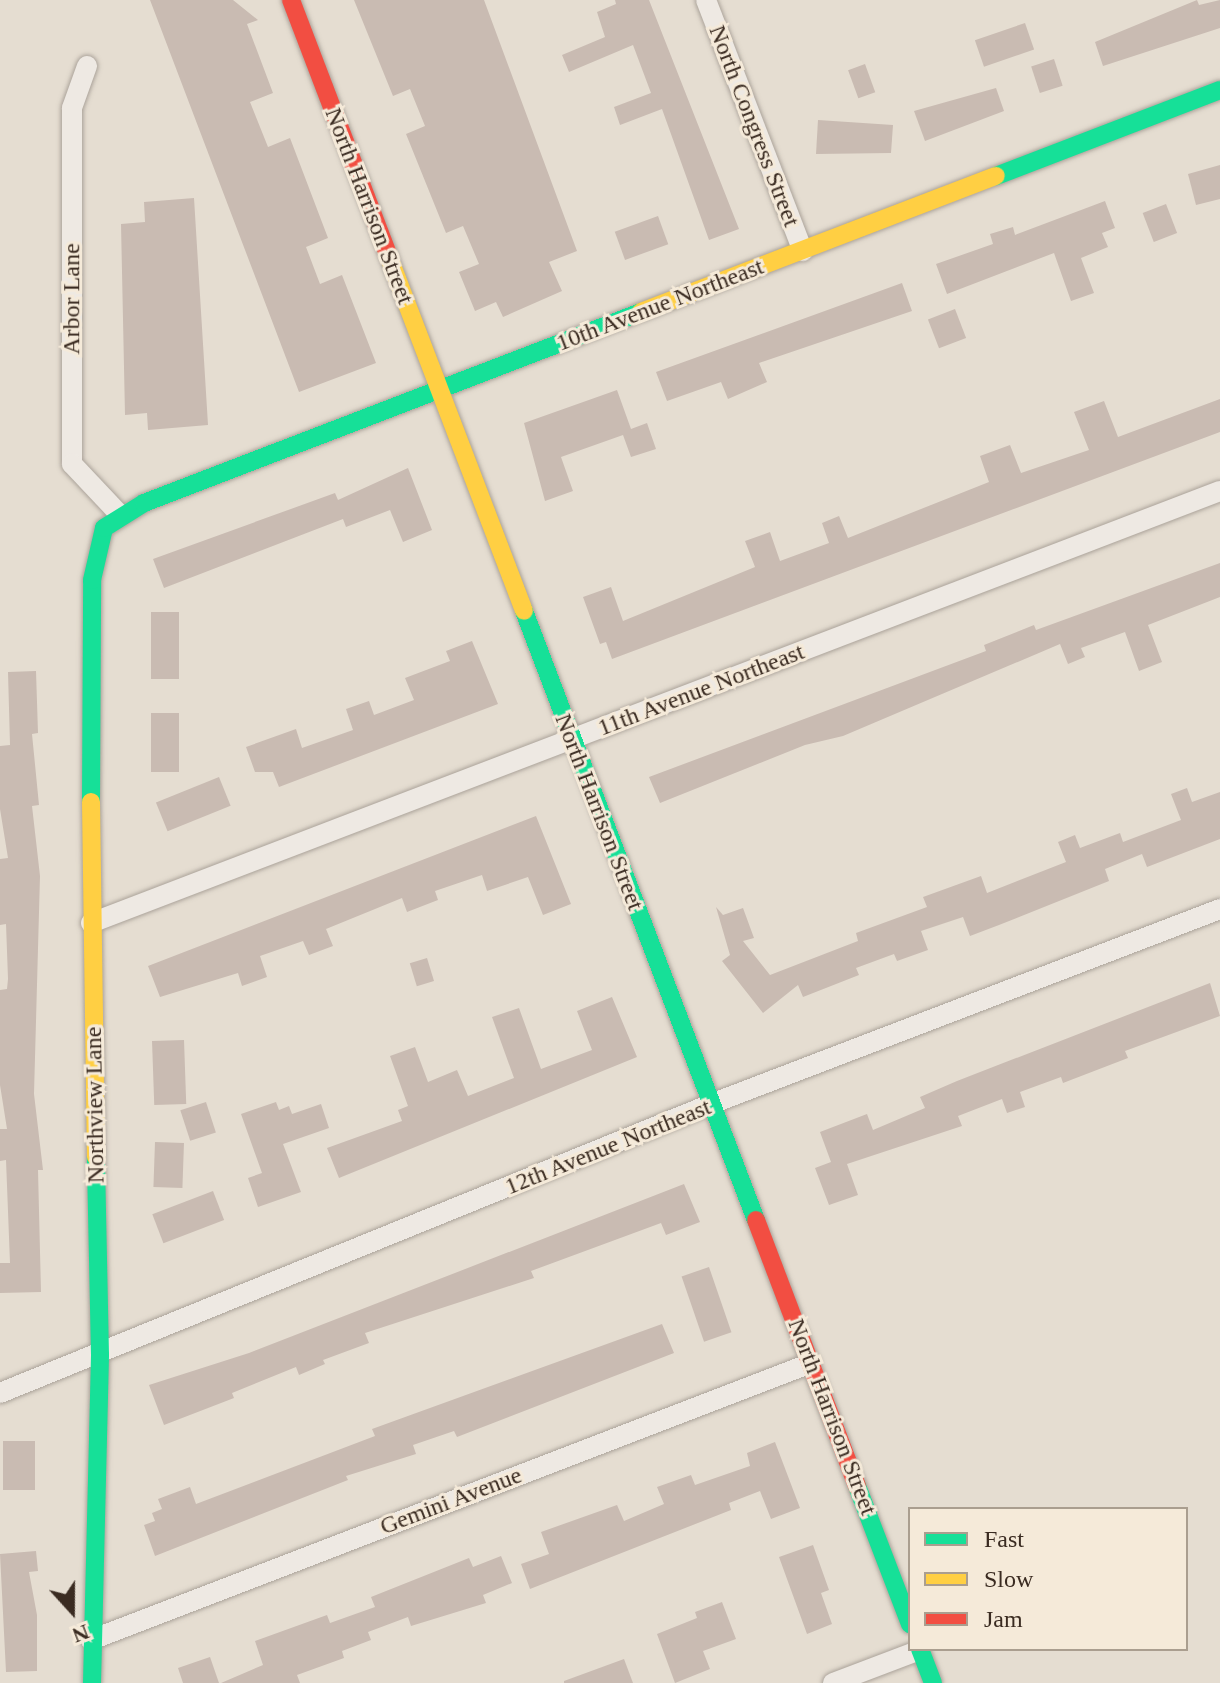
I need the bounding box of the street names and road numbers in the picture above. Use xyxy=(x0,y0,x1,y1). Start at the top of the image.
street label: North Congress Street xyxy=(702,21,806,231)
street label: North Harrison Street xyxy=(318,104,420,308)
street label: Arbor Lane xyxy=(58,243,86,355)
street label: 10th Avenue Northeast xyxy=(552,252,768,358)
street label: 11th Avenue Northeast xyxy=(593,637,809,743)
street label: North Harrison Street xyxy=(548,710,650,914)
street label: Northview Lane xyxy=(79,1026,111,1184)
street label: 12th Avenue Northeast xyxy=(500,1092,716,1202)
street label: North Harrison Street xyxy=(781,1315,883,1519)
street label: Gemini Avenue xyxy=(375,1461,527,1541)

